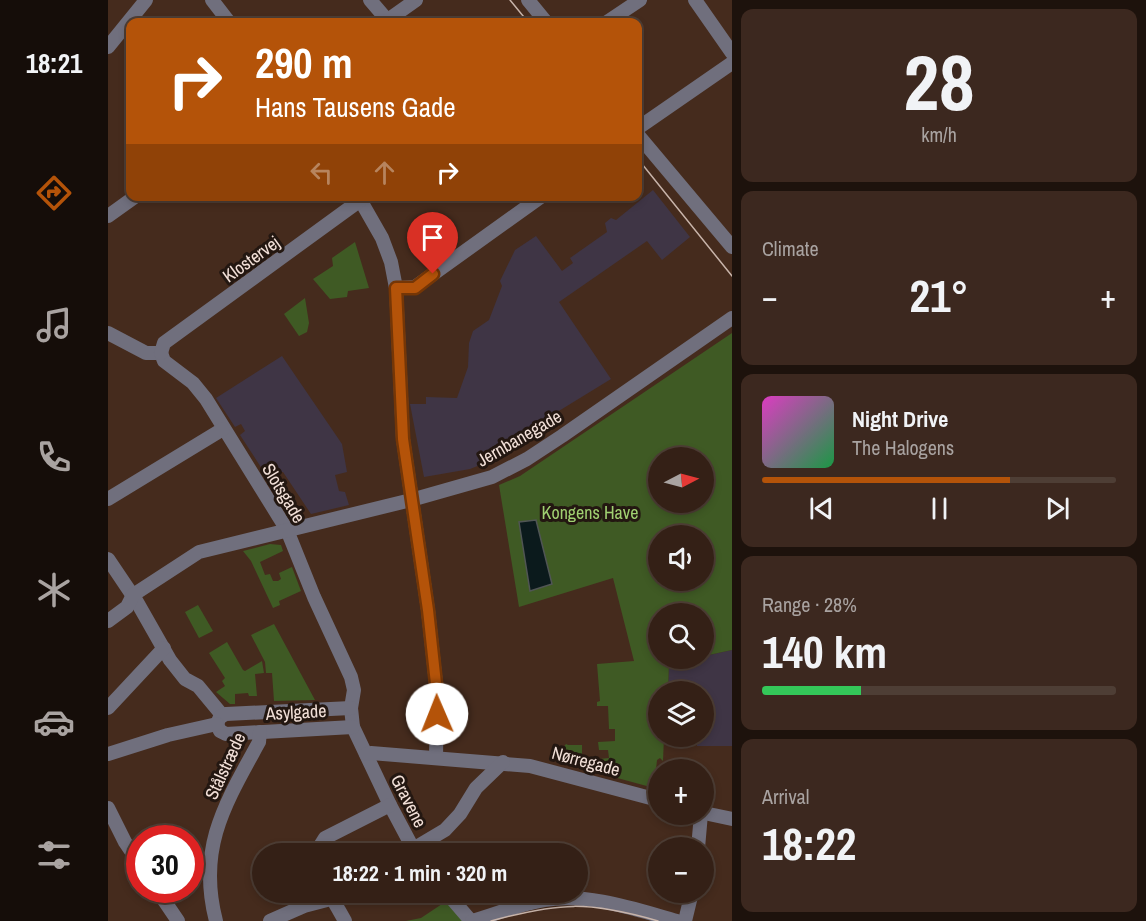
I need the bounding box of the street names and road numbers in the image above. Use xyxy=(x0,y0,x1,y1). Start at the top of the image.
street label: Klostervej xyxy=(217,230,285,288)
street label: Jernbanegade xyxy=(472,404,566,472)
street label: Slotsgade xyxy=(256,458,312,528)
street label: Asylgade xyxy=(264,698,327,726)
street label: Stålstræde xyxy=(199,728,251,804)
street label: Nørregade xyxy=(549,740,623,782)
street label: Gravene xyxy=(385,770,433,832)

